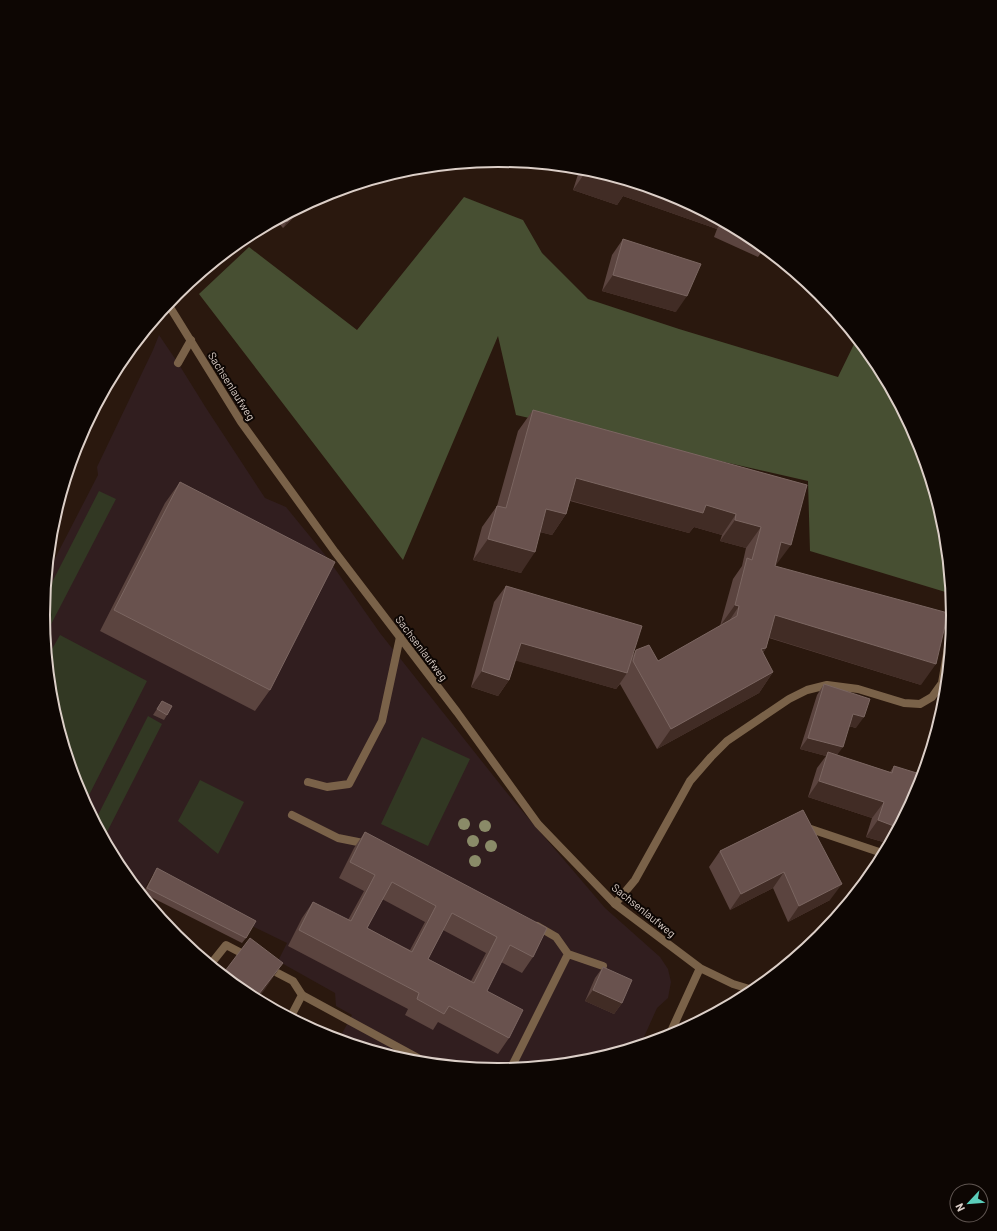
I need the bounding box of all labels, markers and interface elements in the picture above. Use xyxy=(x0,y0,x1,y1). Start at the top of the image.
street label: Sachsenlaufweg xyxy=(206,349,258,423)
street label: Sachsenlaufweg xyxy=(393,613,451,683)
street label: Sachsenlaufweg xyxy=(610,880,679,940)
north arrow xyxy=(949,1183,989,1223)
text: N xyxy=(952,1201,967,1214)

